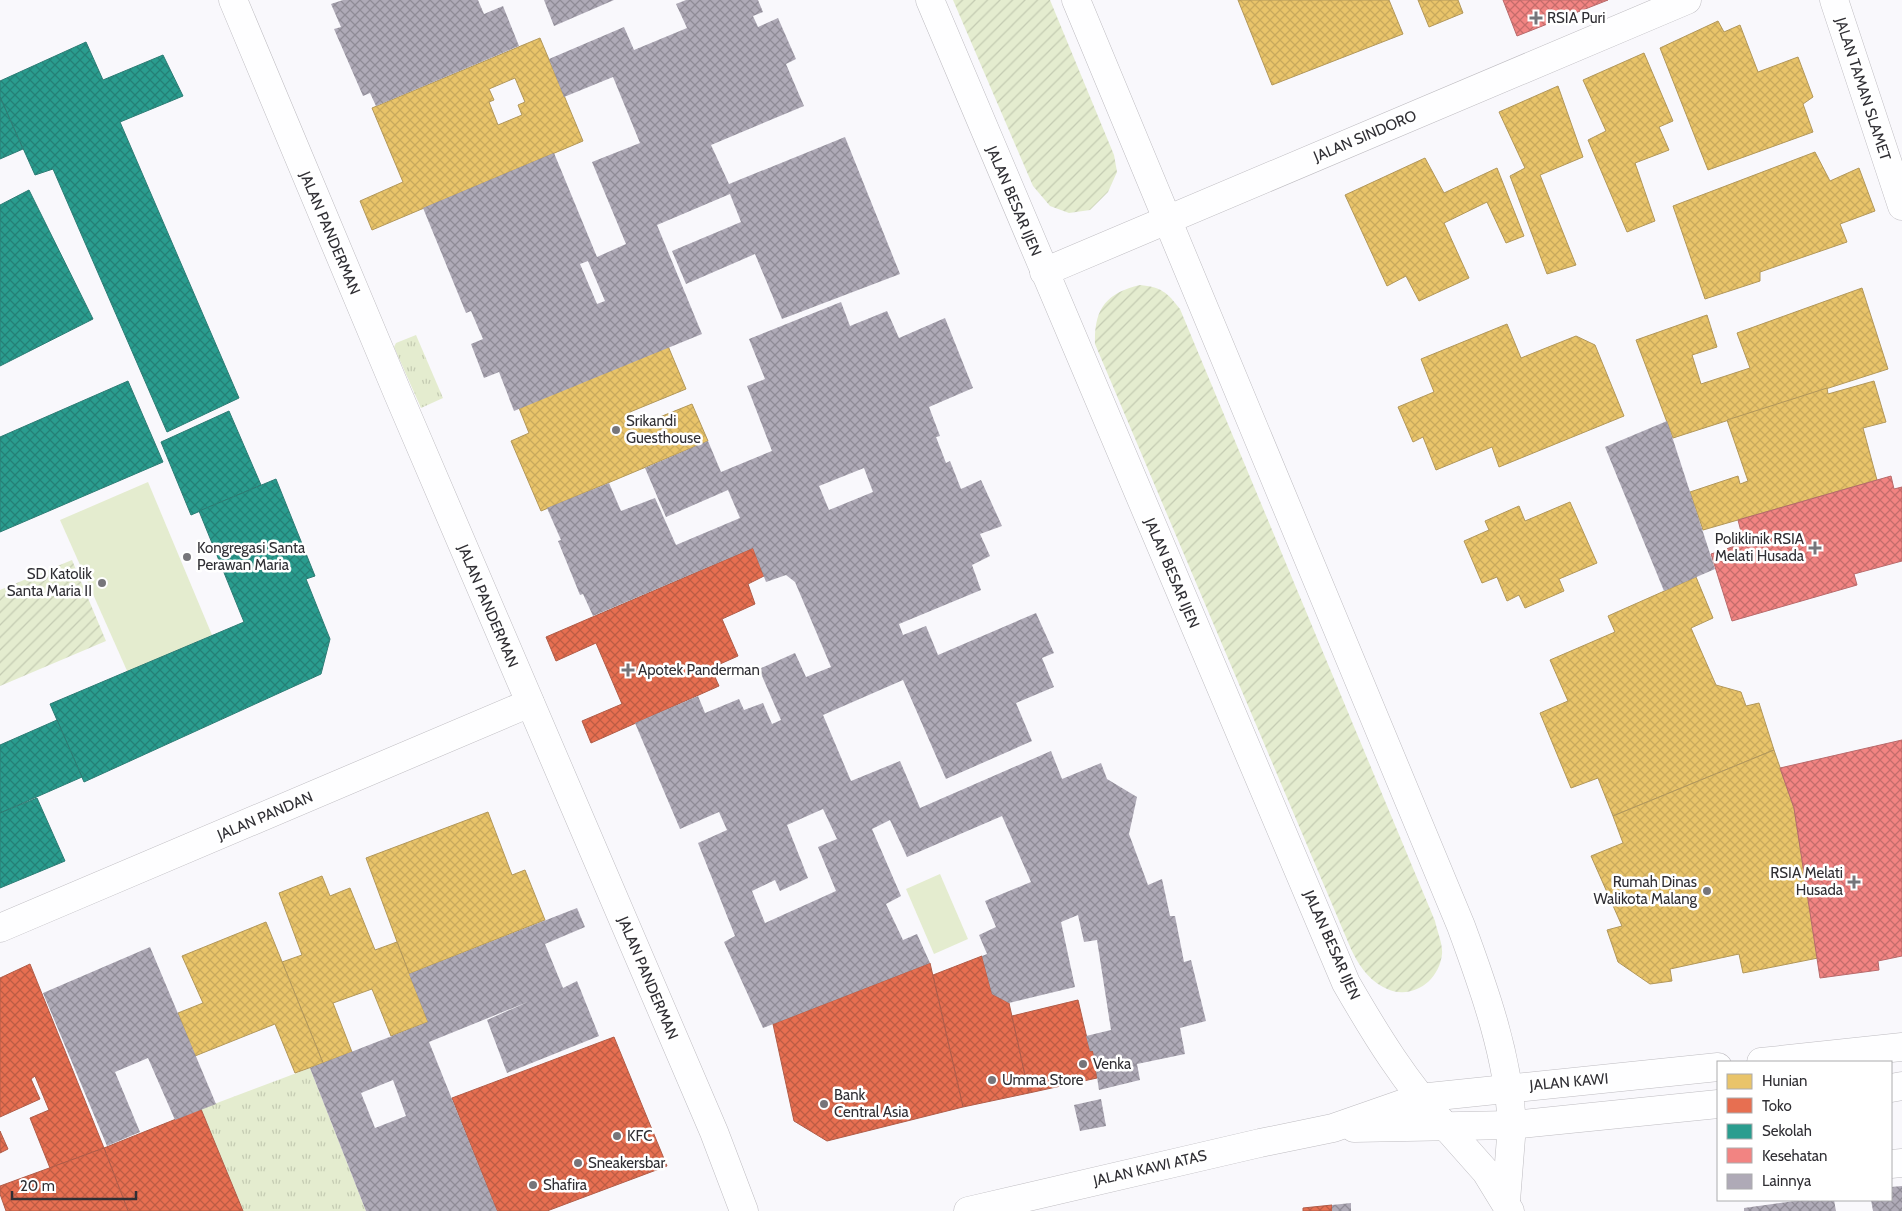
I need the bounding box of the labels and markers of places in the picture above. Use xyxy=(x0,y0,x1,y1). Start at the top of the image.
place label: RSIA Puri xyxy=(1547,9,1606,27)
marker: RSIA Puri xyxy=(1529,11,1543,25)
place label: Srikandi Guesthouse xyxy=(626,412,701,447)
marker: Srikandi Guesthouse xyxy=(610,424,622,436)
place label: Poliklinik RSIA Melati Husada xyxy=(1715,530,1805,565)
place label: Kongregasi Santa Perawan Maria xyxy=(197,539,306,574)
marker: Poliklinik RSIA Melati Husada xyxy=(1808,541,1822,555)
marker: Kongregasi Santa Perawan Maria xyxy=(181,551,193,563)
place label: SD Katolik Santa Maria II xyxy=(7,565,92,600)
marker: SD Katolik Santa Maria II xyxy=(96,577,108,589)
place label: Apotek Panderman xyxy=(638,661,760,679)
marker: Apotek Panderman xyxy=(622,664,634,676)
place label: RSIA Melati Husada xyxy=(1770,864,1844,899)
place label: Rumah Dinas Walikota Malang xyxy=(1593,873,1698,908)
marker: RSIA Melati Husada xyxy=(1847,875,1861,889)
marker: Rumah Dinas Walikota Malang xyxy=(1701,885,1713,897)
place label: Venka xyxy=(1093,1055,1132,1073)
marker: Venka xyxy=(1077,1058,1089,1070)
place label: Umma Store xyxy=(1002,1071,1084,1089)
marker: Umma Store xyxy=(986,1074,998,1086)
place label: Bank Central Asia xyxy=(834,1086,909,1121)
marker: Bank Central Asia xyxy=(818,1098,830,1110)
place label: KFC xyxy=(627,1127,652,1145)
marker: KFC xyxy=(611,1130,623,1142)
place label: Sneakersbar xyxy=(588,1154,665,1172)
marker: Sneakersbar xyxy=(572,1157,584,1169)
place label: Shafira xyxy=(543,1176,588,1194)
marker: Shafira xyxy=(527,1179,539,1191)

